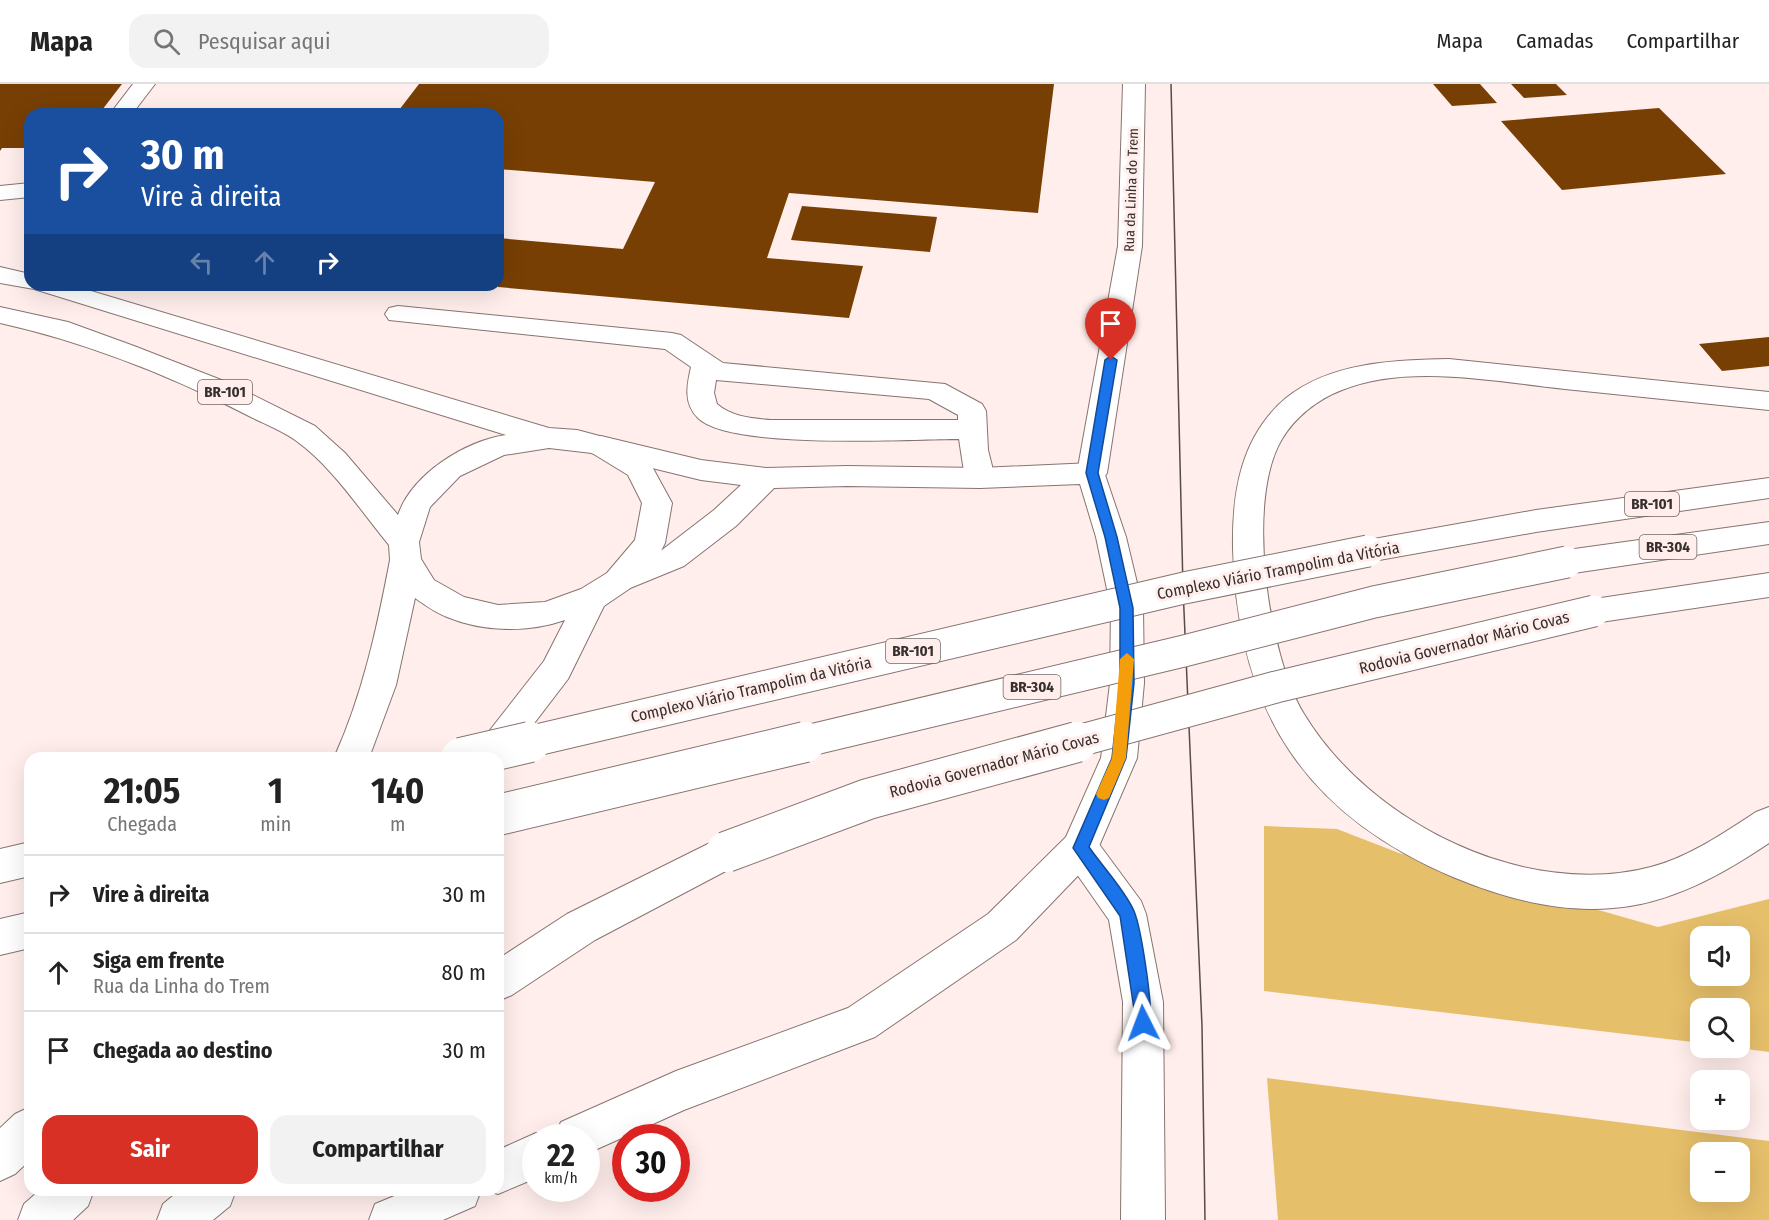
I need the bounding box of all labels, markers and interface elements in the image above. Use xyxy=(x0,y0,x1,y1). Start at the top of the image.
search box xyxy=(129,14,549,68)
text: Mapa xyxy=(30,25,93,58)
icon: search xyxy=(150,25,183,58)
text: Pesquisar aqui xyxy=(198,28,330,55)
text: Mapa xyxy=(1437,28,1483,54)
text: Camadas xyxy=(1516,28,1594,54)
text: Compartilhar xyxy=(1627,28,1739,54)
street label: Rua da Linha do Trem xyxy=(1121,128,1142,252)
text: 30 m xyxy=(141,130,225,180)
icon: right xyxy=(42,132,120,210)
text: Vire à direita xyxy=(141,181,281,213)
icon: left xyxy=(185,246,218,279)
icon: ahead xyxy=(248,246,281,279)
icon: right xyxy=(311,246,344,279)
pin xyxy=(1085,298,1136,360)
icon: arrive xyxy=(1094,307,1127,340)
road number: BR-101 xyxy=(198,380,252,404)
road number: BR-101 xyxy=(1625,492,1679,516)
road number: BR-304 xyxy=(1640,535,1696,559)
street label: Complexo Viário Trampolim da Vitória xyxy=(1155,538,1401,603)
street label: Rodovia Governador Mário Covas xyxy=(1357,607,1571,678)
road number: BR-101 xyxy=(886,639,940,663)
street label: Complexo Viário Trampolim da Vitória xyxy=(629,652,873,726)
road number: BR-304 xyxy=(1004,675,1060,699)
street label: Rodovia Governador Mário Covas xyxy=(887,727,1101,802)
text: 21:05 xyxy=(104,769,181,813)
text: 1 xyxy=(268,769,283,813)
text: 140 xyxy=(371,769,424,813)
text: Chegada xyxy=(107,812,177,836)
text: min xyxy=(260,812,291,836)
text: m xyxy=(390,812,405,836)
icon: right xyxy=(42,878,75,911)
text: Vire à direita xyxy=(93,881,209,908)
text: 30 m xyxy=(443,881,486,908)
map controls xyxy=(1690,926,1750,1202)
button: sound xyxy=(1690,926,1750,986)
text: Siga em frente xyxy=(93,947,224,974)
icon: ahead xyxy=(42,956,75,989)
text: 80 m xyxy=(441,959,486,986)
text: Rua da Linha do Trem xyxy=(93,974,270,998)
position arrow xyxy=(1111,991,1175,1055)
button: search xyxy=(1690,998,1750,1058)
icon: arrive xyxy=(42,1034,75,1067)
text: Chegada ao destino xyxy=(93,1037,273,1064)
text: 30 m xyxy=(443,1037,486,1064)
button: + xyxy=(1690,1070,1750,1130)
button: Sair xyxy=(42,1115,258,1184)
button: Compartilhar xyxy=(270,1115,486,1184)
speed limit sign: 30 xyxy=(612,1124,690,1202)
text: 22 xyxy=(547,1138,575,1174)
button: − xyxy=(1690,1142,1750,1202)
text: km/h xyxy=(544,1169,578,1187)

